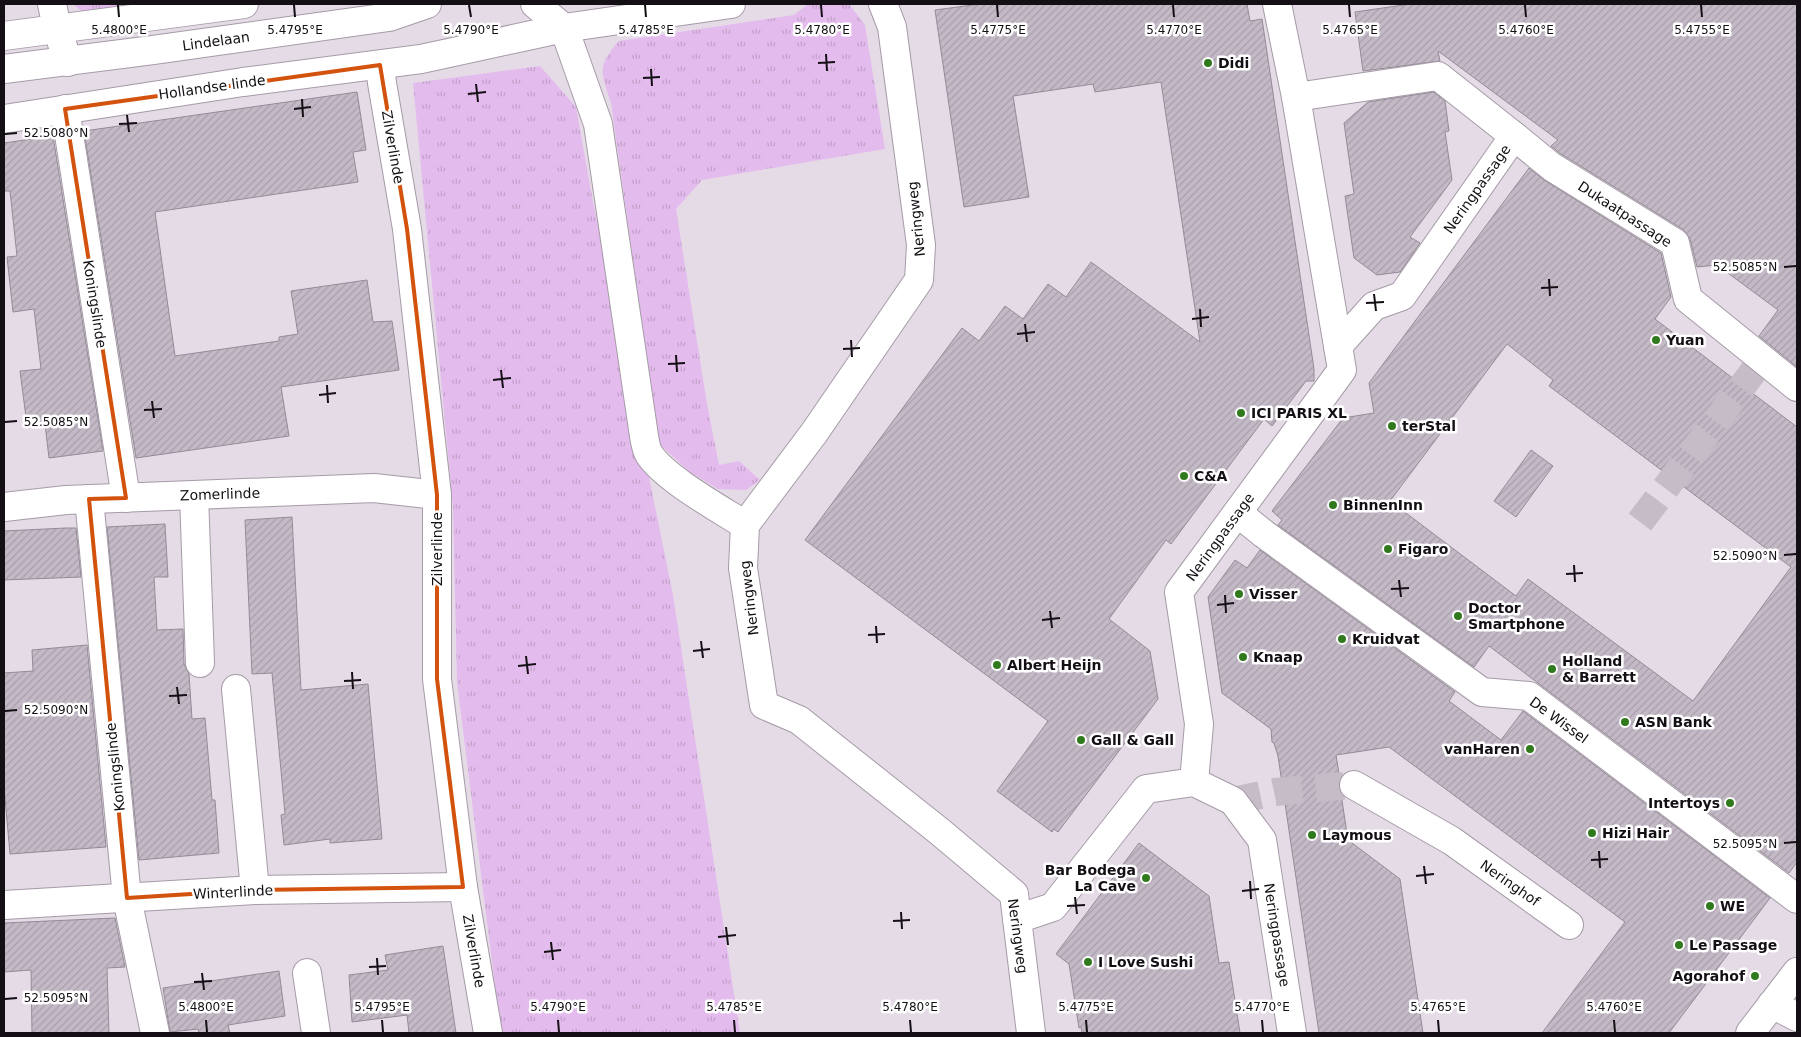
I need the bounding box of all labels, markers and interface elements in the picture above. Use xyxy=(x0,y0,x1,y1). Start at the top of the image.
text: 5.4800°E xyxy=(91,23,147,37)
text: 5.4795°E xyxy=(267,23,323,37)
text: 5.4790°E xyxy=(443,23,499,37)
text: 5.4785°E xyxy=(618,23,674,37)
text: 5.4780°E xyxy=(794,23,850,37)
text: 5.4775°E xyxy=(970,23,1026,37)
text: 5.4770°E xyxy=(1146,23,1202,37)
text: 5.4765°E xyxy=(1322,23,1378,37)
text: 5.4760°E xyxy=(1498,23,1554,37)
text: 5.4755°E xyxy=(1674,23,1730,37)
street label: Lindelaan xyxy=(181,28,251,54)
place label: Didi xyxy=(1218,55,1249,71)
marker: Didi xyxy=(1202,57,1214,69)
street label: Hollandse linde xyxy=(158,72,266,102)
street label: Zilverlinde xyxy=(379,109,407,185)
text: 52.5080°N xyxy=(24,126,88,140)
street label: Neringpassage xyxy=(1440,142,1514,236)
street label: Dukaatpassage xyxy=(1575,178,1675,250)
street label: Neringweg xyxy=(904,181,928,257)
street label: Koningslinde xyxy=(80,259,110,349)
text: 52.5085°N xyxy=(1713,260,1777,274)
place label: Yuan xyxy=(1665,332,1705,348)
marker: Yuan xyxy=(1650,334,1662,346)
place label: ICI PARIS XL xyxy=(1251,405,1347,421)
marker: ICI PARIS XL xyxy=(1235,407,1247,419)
text: 52.5085°N xyxy=(24,415,88,429)
place label: terStal xyxy=(1402,418,1456,434)
marker: terStal xyxy=(1386,420,1398,432)
place label: C&A xyxy=(1194,468,1227,484)
marker: C&A xyxy=(1178,470,1190,482)
street label: Zomerlinde xyxy=(180,485,260,503)
street label: Neringpassage xyxy=(1183,490,1257,584)
place label: BinnenInn xyxy=(1343,497,1423,513)
marker: BinnenInn xyxy=(1327,499,1339,511)
street label: Zilverlinde xyxy=(429,512,445,586)
place label: Figaro xyxy=(1398,541,1449,557)
marker: Figaro xyxy=(1382,543,1394,555)
text: 52.5090°N xyxy=(1713,549,1777,563)
street label: Neringweg xyxy=(736,560,762,636)
place label: Visser xyxy=(1249,586,1298,602)
marker: Visser xyxy=(1233,588,1245,600)
place label: Doctor Smartphone xyxy=(1468,600,1565,632)
marker: Doctor Smartphone xyxy=(1452,610,1464,622)
place label: Kruidvat xyxy=(1352,631,1420,647)
marker: Kruidvat xyxy=(1336,633,1348,645)
place label: Knaap xyxy=(1253,649,1303,665)
marker: Knaap xyxy=(1237,651,1249,663)
place label: Holland & Barrett xyxy=(1562,653,1636,685)
place label: Albert Heijn xyxy=(1007,657,1101,673)
marker: Albert Heijn xyxy=(991,659,1003,671)
marker: Holland & Barrett xyxy=(1546,663,1558,675)
street label: De Wissel xyxy=(1527,693,1591,747)
text: 52.5090°N xyxy=(24,703,88,717)
place label: ASN Bank xyxy=(1635,714,1713,730)
marker: ASN Bank xyxy=(1619,716,1631,728)
street label: Koningslinde xyxy=(102,722,128,812)
place label: Gall & Gall xyxy=(1091,732,1174,748)
marker: Gall & Gall xyxy=(1075,734,1087,746)
place label: vanHaren xyxy=(1444,741,1520,757)
marker: vanHaren xyxy=(1524,743,1536,755)
place label: Intertoys xyxy=(1648,795,1720,811)
marker: Intertoys xyxy=(1724,797,1736,809)
place label: Hizi Hair xyxy=(1602,825,1669,841)
place label: Laymous xyxy=(1322,827,1392,843)
marker: Hizi Hair xyxy=(1586,827,1598,839)
marker: Laymous xyxy=(1306,829,1318,841)
text: 52.5095°N xyxy=(1713,837,1777,851)
street label: Neringhof xyxy=(1477,857,1544,910)
place label: Bar Bodega La Cave xyxy=(1045,862,1136,894)
marker: Bar Bodega La Cave xyxy=(1140,872,1152,884)
street label: Winterlinde xyxy=(192,882,274,902)
street label: Neringpassage xyxy=(1261,882,1293,988)
street label: Neringweg xyxy=(1005,898,1031,974)
place label: WE xyxy=(1720,898,1745,914)
marker: WE xyxy=(1704,900,1716,912)
street label: Zilverlinde xyxy=(460,913,488,989)
place label: Le Passage xyxy=(1689,937,1777,953)
marker: Le Passage xyxy=(1673,939,1685,951)
place label: I Love Sushi xyxy=(1098,954,1193,970)
marker: I Love Sushi xyxy=(1082,956,1094,968)
place label: Agorahof xyxy=(1672,968,1746,984)
marker: Agorahof xyxy=(1749,970,1761,982)
text: 52.5095°N xyxy=(24,991,88,1005)
text: 5.4800°E xyxy=(178,1000,234,1014)
text: 5.4795°E xyxy=(354,1000,410,1014)
text: 5.4790°E xyxy=(530,1000,586,1014)
text: 5.4785°E xyxy=(706,1000,762,1014)
text: 5.4780°E xyxy=(882,1000,938,1014)
text: 5.4775°E xyxy=(1058,1000,1114,1014)
text: 5.4770°E xyxy=(1234,1000,1290,1014)
text: 5.4765°E xyxy=(1410,1000,1466,1014)
text: 5.4760°E xyxy=(1586,1000,1642,1014)

